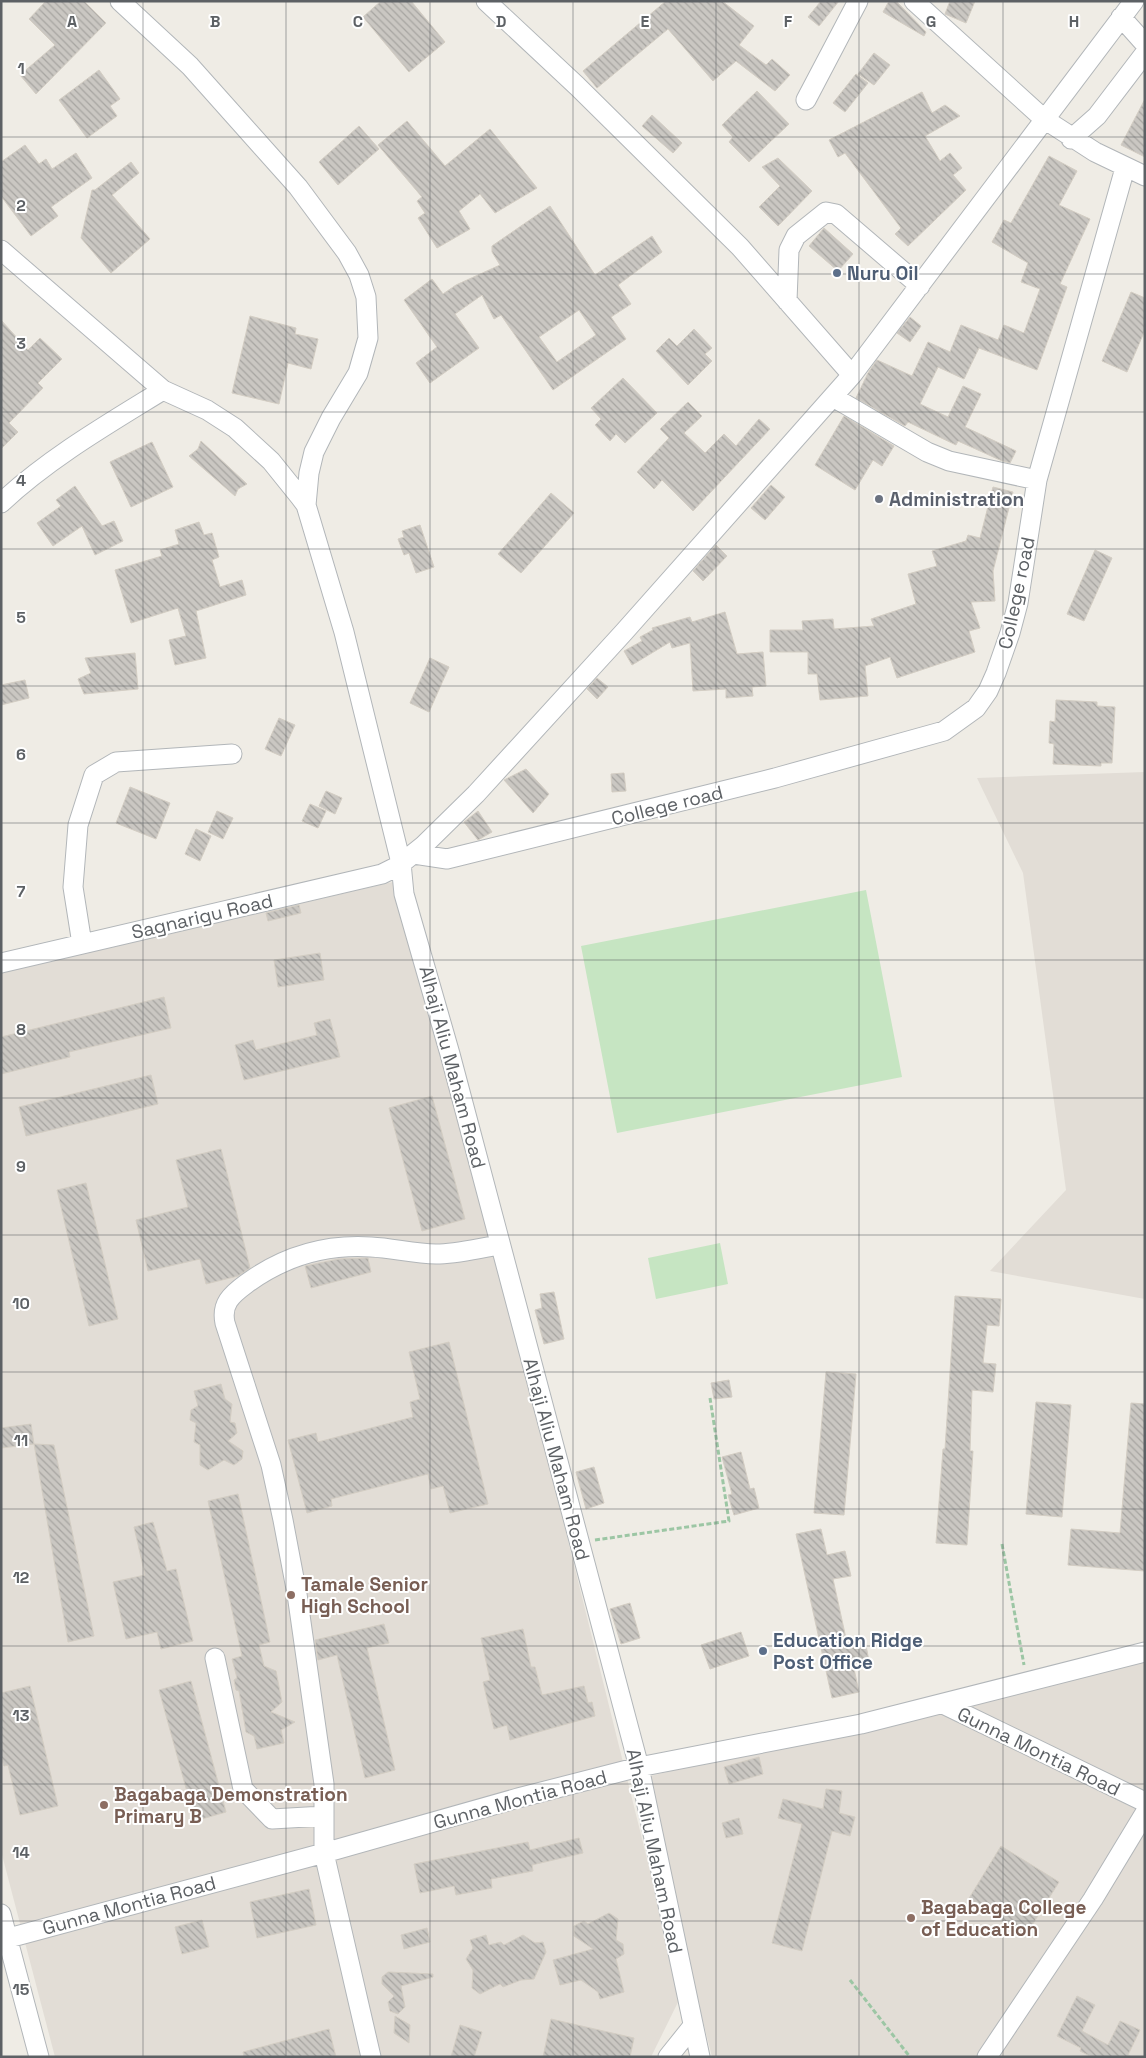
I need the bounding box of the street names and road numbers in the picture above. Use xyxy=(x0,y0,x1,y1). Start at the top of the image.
street label: College road xyxy=(992,535,1041,652)
street label: College road xyxy=(609,780,726,831)
street label: Sagnarigu Road xyxy=(129,888,275,945)
street label: Alhaji Aliu Maham Road xyxy=(413,963,492,1171)
street label: Alhaji Aliu Maham Road xyxy=(517,1355,596,1563)
street label: Gunna Montia Road xyxy=(953,1701,1125,1802)
street label: Alhaji Aliu Maham Road xyxy=(621,1746,688,1956)
street label: Gunna Montia Road xyxy=(431,1764,610,1835)
street label: Gunna Montia Road xyxy=(40,1870,219,1941)

